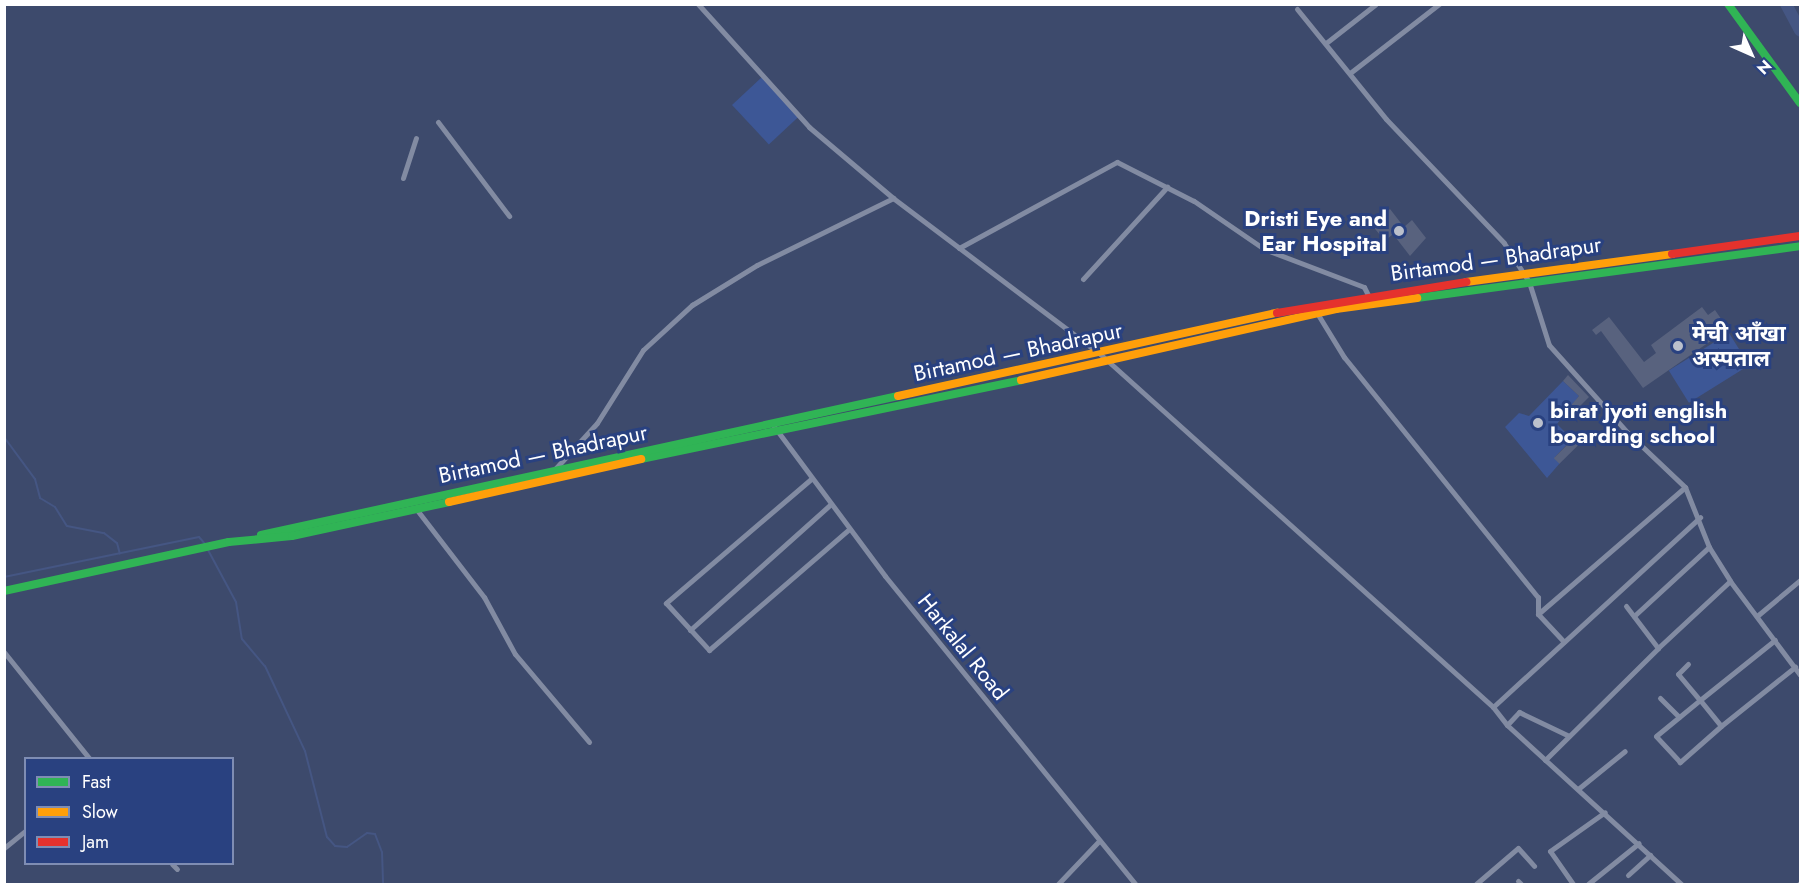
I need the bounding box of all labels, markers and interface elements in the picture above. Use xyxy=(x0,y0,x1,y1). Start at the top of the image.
north arrow xyxy=(1721,24,1781,84)
text: N xyxy=(1751,54,1777,80)
place label: Dristi Eye and Ear Hospital xyxy=(1244,205,1387,256)
marker: Dristi Eye and Ear Hospital xyxy=(1392,224,1406,238)
street label: Birtamod — Bhadrapur xyxy=(1389,231,1603,287)
street label: Birtamod — Bhadrapur xyxy=(911,317,1125,387)
place label: मेची आँखा अस्पताल xyxy=(1692,320,1786,372)
marker: मेची आँखा अस्पताल xyxy=(1669,337,1687,355)
place label: birat jyoti english boarding school xyxy=(1550,397,1727,448)
marker: birat jyoti english boarding school xyxy=(1531,416,1545,430)
street label: Birtamod — Bhadrapur xyxy=(436,419,650,489)
street label: Harkalal Road xyxy=(912,589,1014,705)
legend xyxy=(24,757,234,865)
text: Fast xyxy=(82,769,111,795)
text: Slow xyxy=(82,799,118,825)
text: Jam xyxy=(82,829,109,855)

